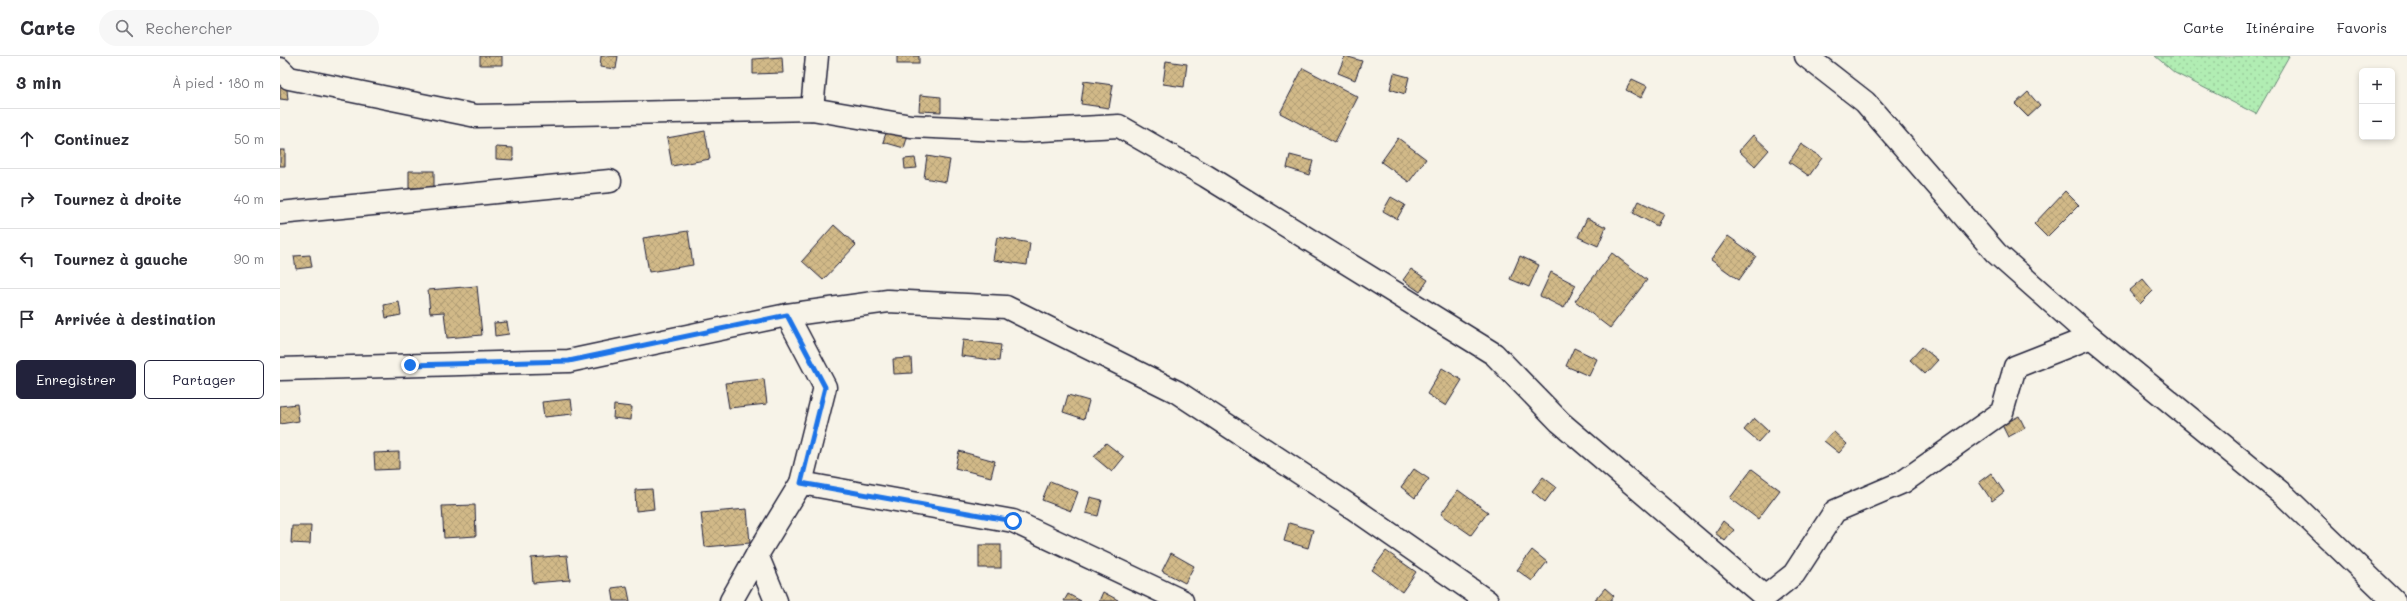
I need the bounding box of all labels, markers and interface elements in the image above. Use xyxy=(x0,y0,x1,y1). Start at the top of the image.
search box xyxy=(99,10,379,46)
text: Carte xyxy=(20,15,75,40)
icon: search xyxy=(113,17,135,39)
text: Rechercher xyxy=(145,18,233,38)
text: Carte xyxy=(2183,18,2224,37)
text: Itinéraire xyxy=(2246,18,2315,37)
text: Favoris xyxy=(2337,18,2387,37)
map controls xyxy=(2359,68,2395,140)
button: + xyxy=(2359,68,2395,104)
text: 3 min xyxy=(16,71,61,93)
text: À pied · 180 m xyxy=(172,74,264,91)
button: − xyxy=(2359,104,2395,140)
icon: ahead xyxy=(16,128,38,150)
text: Continuez xyxy=(54,129,129,149)
text: 50 m xyxy=(234,130,264,147)
icon: right xyxy=(16,188,38,210)
text: Tournez à droite xyxy=(54,189,182,209)
text: 40 m xyxy=(234,190,264,207)
icon: left xyxy=(16,248,38,270)
text: Tournez à gauche xyxy=(54,249,188,269)
text: 90 m xyxy=(234,250,264,267)
icon: arrive xyxy=(16,308,38,330)
text: Arrivée à destination xyxy=(54,309,216,329)
route end xyxy=(401,356,419,374)
button: Enregistrer xyxy=(16,360,136,399)
button: Partager xyxy=(144,360,264,399)
route start xyxy=(1004,512,1022,530)

